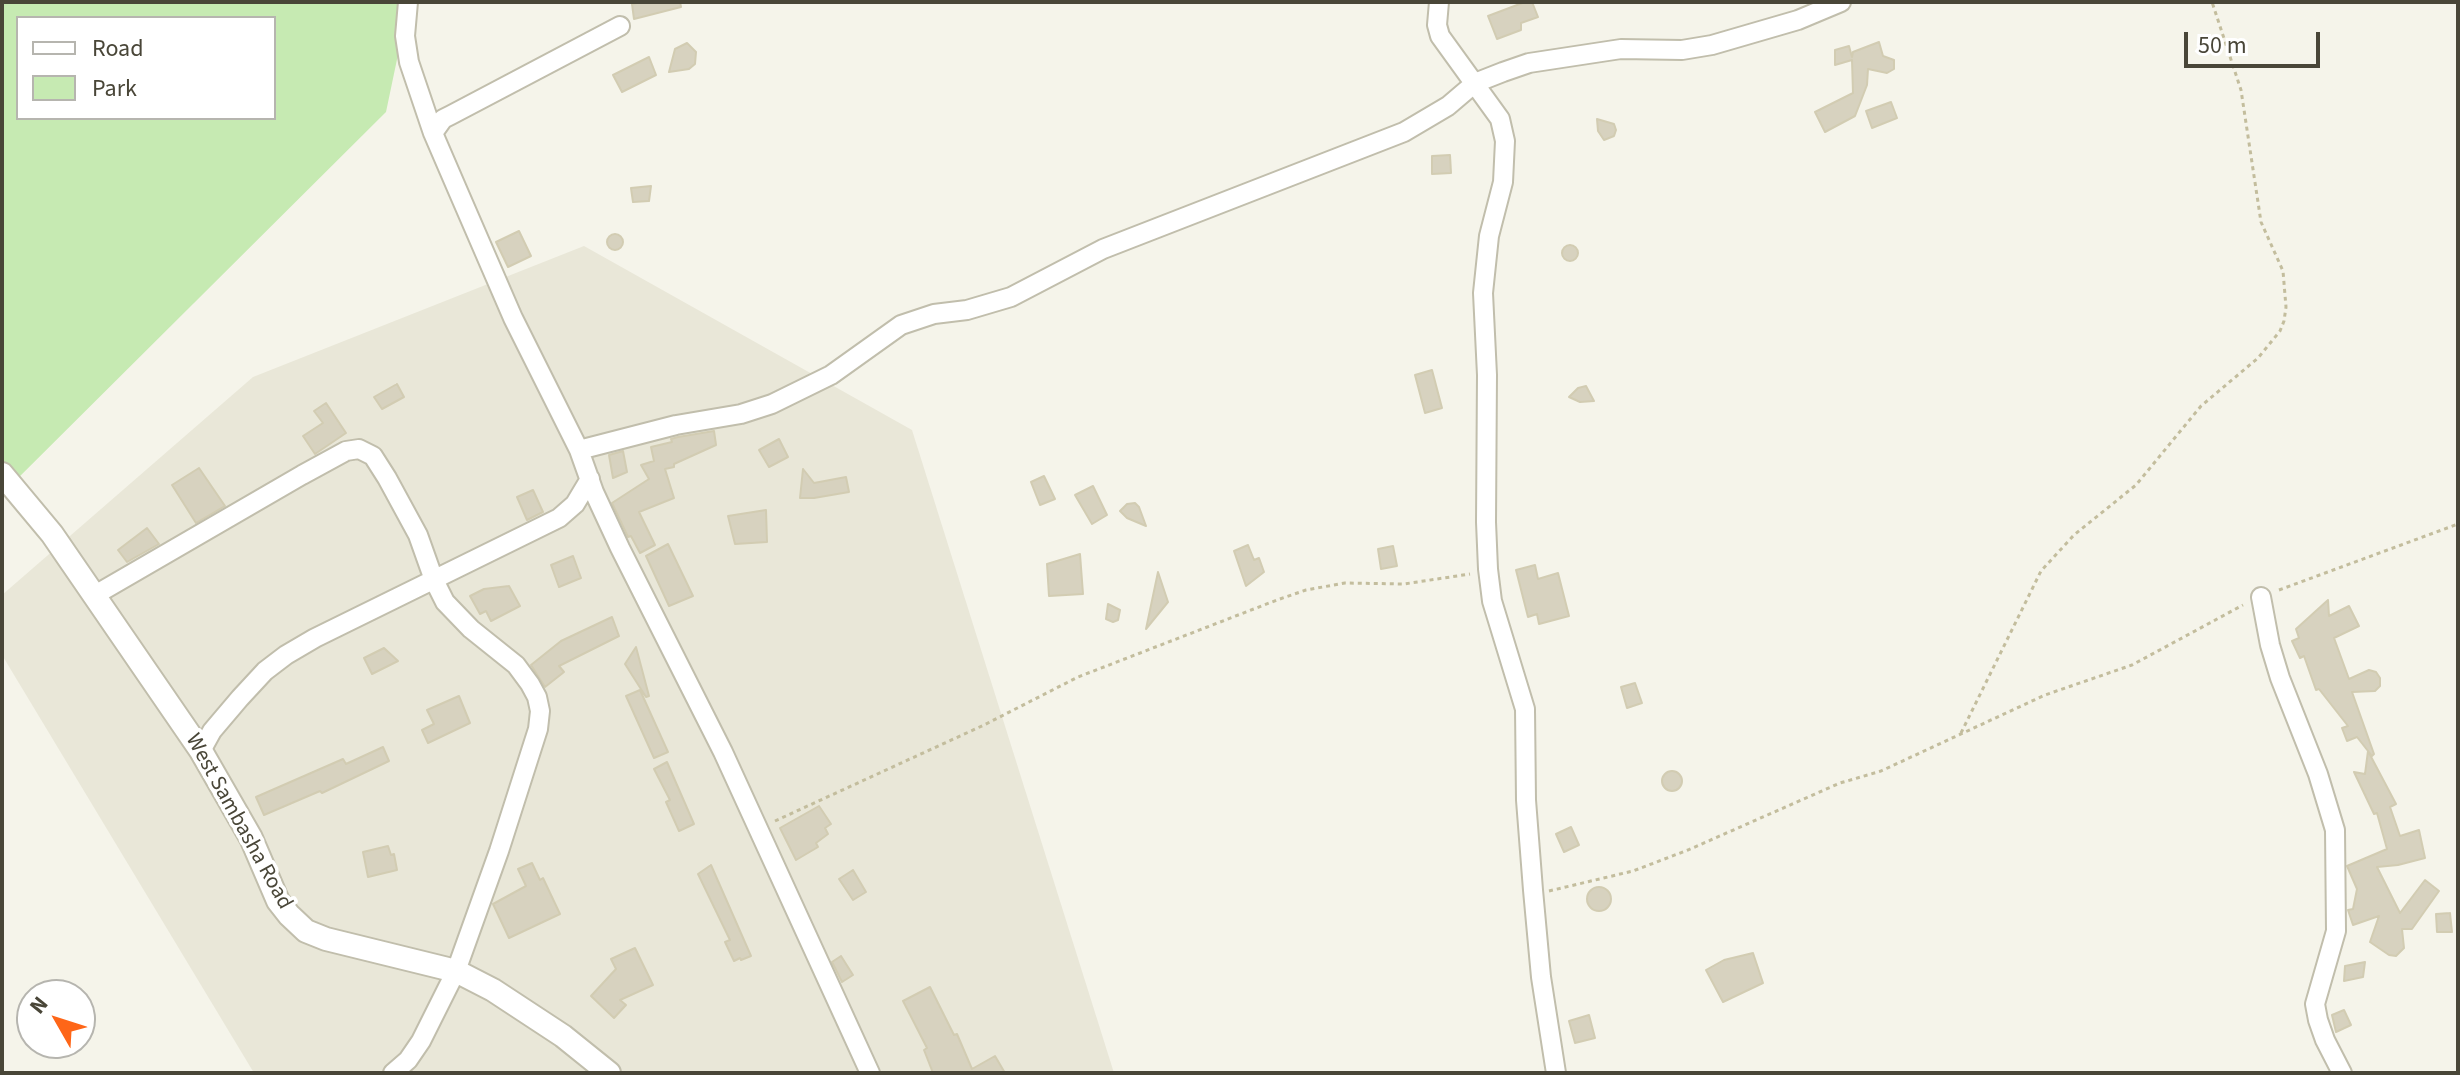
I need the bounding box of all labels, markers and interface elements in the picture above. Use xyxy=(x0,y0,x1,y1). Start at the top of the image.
legend xyxy=(16,16,276,120)
scale bar xyxy=(2188,16,2324,66)
text: 50 m xyxy=(2198,28,2247,63)
text: Road xyxy=(92,31,144,66)
text: Park xyxy=(92,71,137,106)
street label: West Sambasha Road xyxy=(179,730,297,914)
north arrow xyxy=(16,979,96,1059)
text: N xyxy=(22,989,56,1021)

